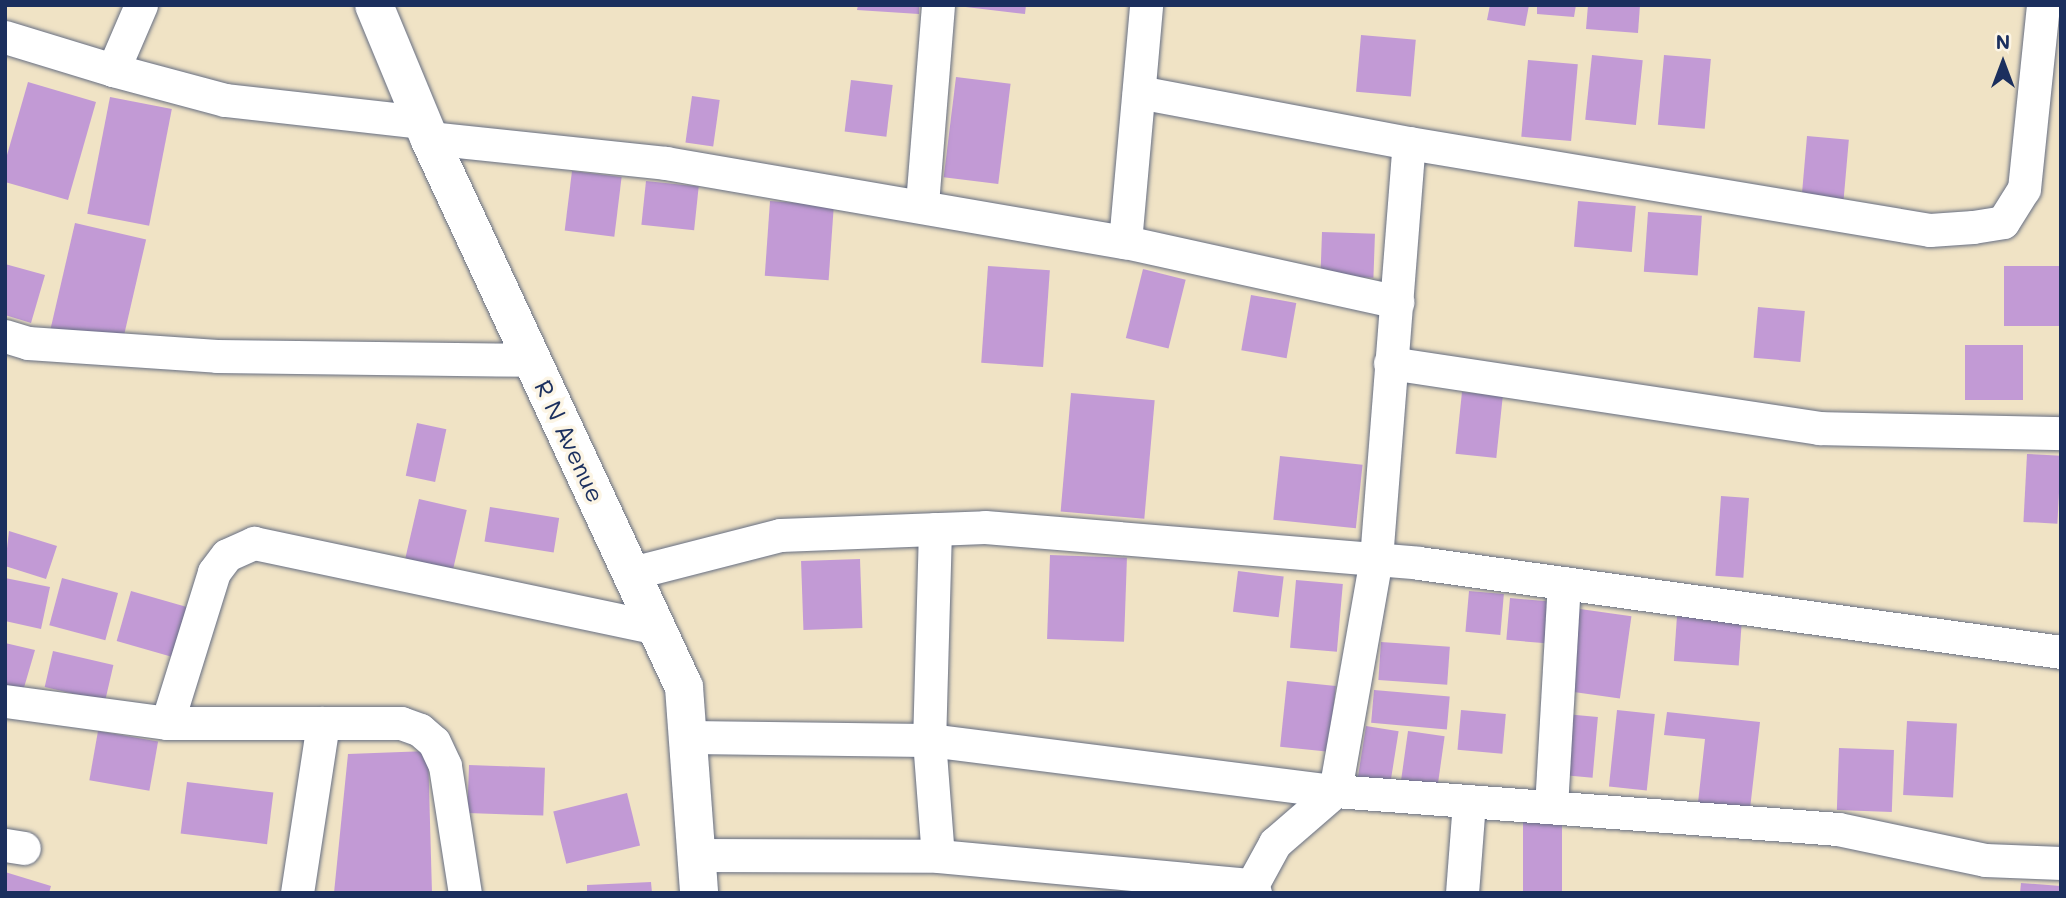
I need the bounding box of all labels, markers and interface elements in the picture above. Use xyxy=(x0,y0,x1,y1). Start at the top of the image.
north arrow xyxy=(1968,28,2038,98)
text: N xyxy=(1996,29,2010,54)
street label: R N Avenue xyxy=(529,375,611,507)

